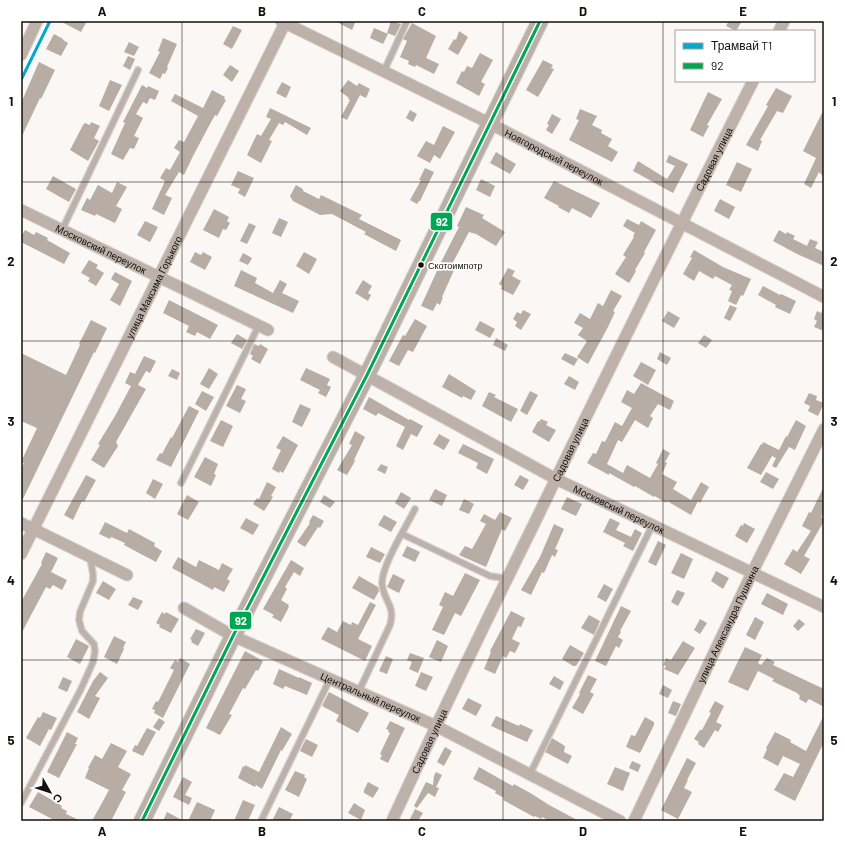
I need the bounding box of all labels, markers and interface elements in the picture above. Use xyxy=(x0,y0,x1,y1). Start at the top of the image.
text: A xyxy=(98,3,107,19)
text: B xyxy=(258,3,266,19)
text: C xyxy=(418,3,426,19)
text: D xyxy=(579,3,587,19)
text: E xyxy=(739,3,747,19)
legend xyxy=(675,30,815,82)
text: Трамвай T1 xyxy=(711,38,772,53)
text: 92 xyxy=(711,58,724,72)
text: 1 xyxy=(9,93,13,109)
text: 1 xyxy=(832,93,836,109)
street label: Садовая улица xyxy=(693,125,735,193)
street label: Новгородский переулок xyxy=(503,126,606,188)
line badge: 92 xyxy=(430,212,453,231)
text: 92 xyxy=(436,215,448,228)
street label: Московский переулок xyxy=(54,222,149,276)
street label: улица Максима Горького xyxy=(123,233,184,341)
text: 2 xyxy=(7,253,15,269)
text: 2 xyxy=(830,253,838,269)
marker: Скотоимпотр xyxy=(416,260,426,270)
place label: Скотоимпотр xyxy=(428,260,482,271)
text: 3 xyxy=(7,413,15,429)
text: 3 xyxy=(830,413,838,429)
street label: Садовая улица xyxy=(549,415,591,484)
street label: Московский переулок xyxy=(572,482,667,536)
street label: улица Александра Пушкина xyxy=(695,563,761,685)
text: 4 xyxy=(7,572,15,588)
text: 4 xyxy=(830,572,838,588)
line badge: 92 xyxy=(229,611,252,630)
text: 92 xyxy=(235,614,247,627)
street label: Центральный переулок xyxy=(319,670,423,725)
street label: Садовая улица xyxy=(409,707,450,776)
text: 5 xyxy=(7,732,15,748)
text: 5 xyxy=(830,732,838,748)
north arrow xyxy=(30,772,70,812)
text: С xyxy=(51,791,66,806)
text: A xyxy=(98,823,107,839)
text: B xyxy=(258,823,266,839)
text: C xyxy=(418,823,426,839)
text: D xyxy=(579,823,587,839)
text: E xyxy=(739,823,747,839)

